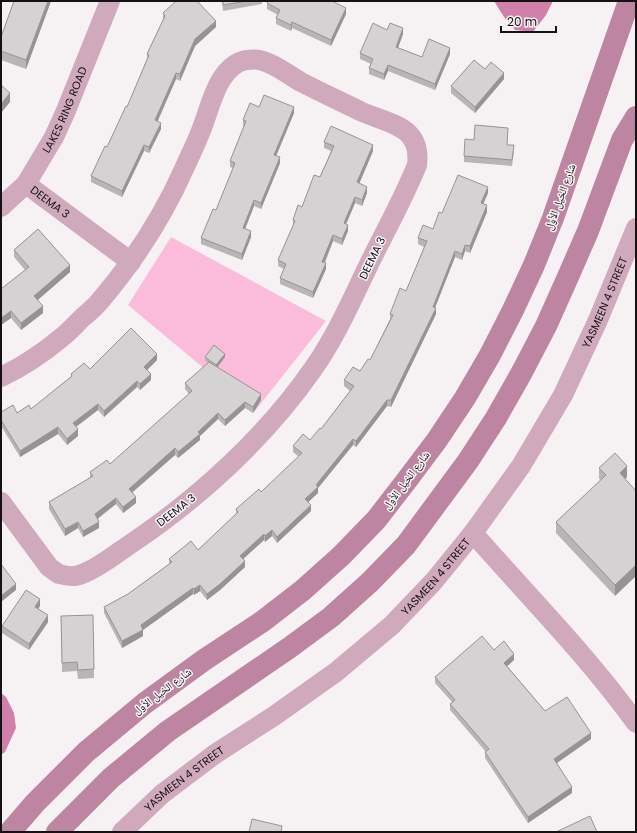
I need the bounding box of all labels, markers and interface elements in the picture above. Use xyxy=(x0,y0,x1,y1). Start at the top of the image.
scale bar xyxy=(501,8,556,34)
text: 20 m xyxy=(507,13,537,30)
street label: LAKES RING ROAD xyxy=(38,64,91,156)
street label: شارع الخيل الأول xyxy=(541,162,579,232)
street label: DEEMA 3 xyxy=(27,182,73,222)
street label: DEEMA 3 xyxy=(355,234,389,282)
street label: YASMEEN 4 STREET xyxy=(578,254,631,351)
street label: شارع الخيل الأول xyxy=(379,447,433,513)
street label: DEEMA 3 xyxy=(153,490,199,530)
street label: YASMEEN 4 STREET xyxy=(397,535,474,619)
street label: شارع الخيل الأول xyxy=(129,664,195,718)
street label: YASMEEN 4 STREET xyxy=(140,742,227,815)

